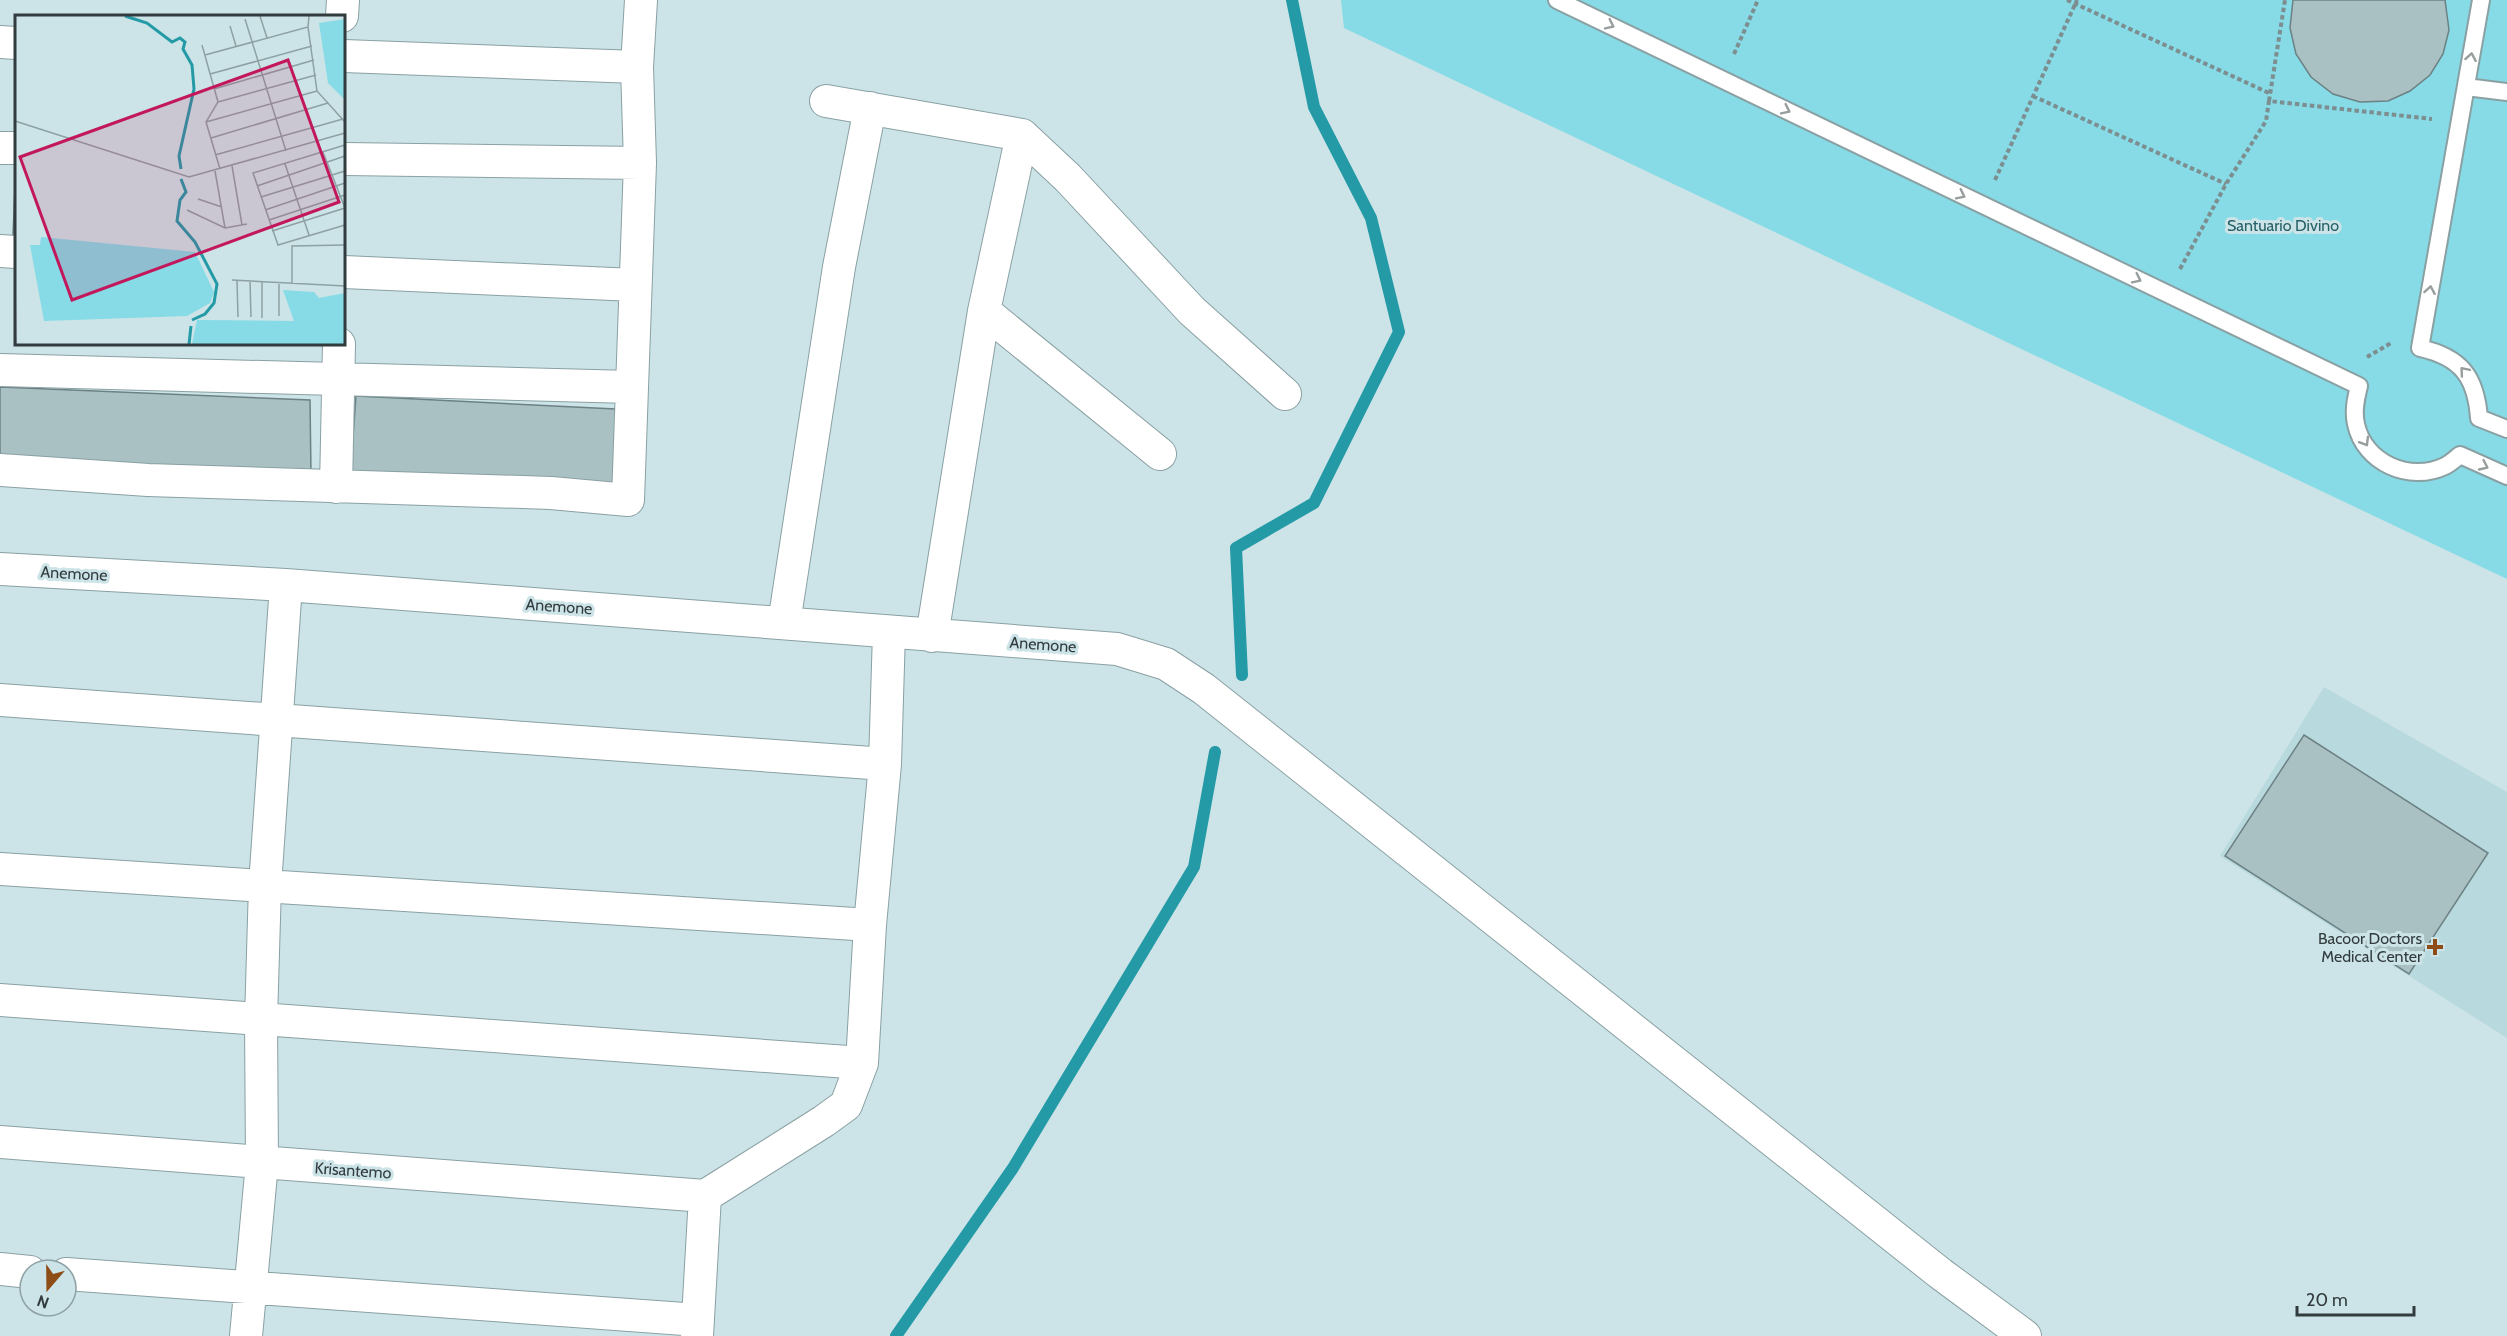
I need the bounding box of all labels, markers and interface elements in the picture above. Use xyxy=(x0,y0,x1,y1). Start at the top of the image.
inset map xyxy=(15,15,345,345)
one-way arrow xyxy=(1604,18,1615,30)
one-way arrow xyxy=(2464,52,2477,62)
one-way arrow xyxy=(1779,103,1790,114)
one-way arrow xyxy=(1955,187,1966,199)
park label: Santuario Divino xyxy=(2227,216,2339,235)
one-way arrow xyxy=(2131,272,2142,284)
one-way arrow xyxy=(2423,286,2436,296)
one-way arrow xyxy=(2460,367,2471,378)
one-way arrow xyxy=(2357,436,2369,446)
one-way arrow xyxy=(2477,458,2488,470)
street label: Anemone xyxy=(40,562,108,585)
street label: Anemone xyxy=(525,595,593,618)
street label: Anemone xyxy=(1009,633,1077,656)
place label: Bacoor Doctors Medical Center xyxy=(2318,929,2423,966)
marker: Bacoor Doctors Medical Center xyxy=(2426,938,2444,956)
street label: Krisantemo xyxy=(314,1158,392,1183)
north arrow xyxy=(18,1258,78,1318)
scale bar xyxy=(2297,1279,2414,1317)
text: 20 m xyxy=(2306,1289,2348,1311)
text: N xyxy=(34,1291,52,1312)

